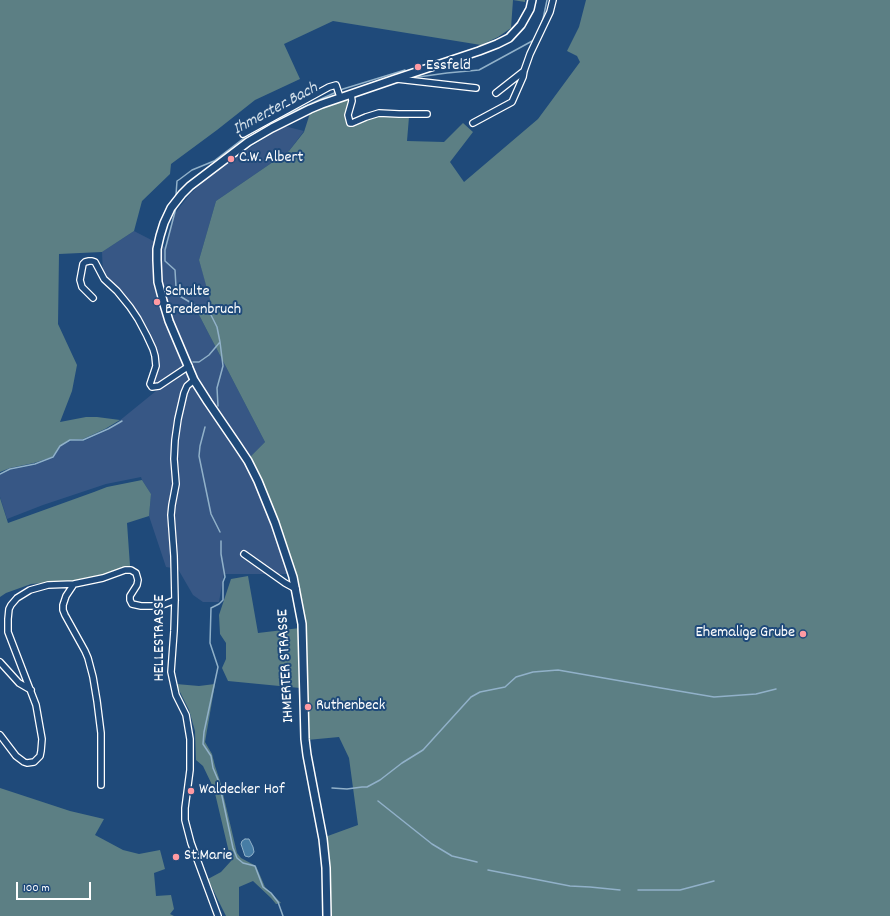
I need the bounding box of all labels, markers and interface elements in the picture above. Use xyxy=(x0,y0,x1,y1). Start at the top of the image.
place label: Essfeld xyxy=(426,57,471,77)
marker: Essfeld xyxy=(413,62,423,72)
water label: Ihmerter Bach xyxy=(230,79,322,141)
place label: C.W. Albert xyxy=(239,149,303,169)
marker: C.W. Albert xyxy=(226,154,236,164)
place label: Schulte Bredenbruch xyxy=(165,283,241,321)
marker: Schulte Bredenbruch xyxy=(152,297,162,307)
street label: HELLESTRASSE xyxy=(151,594,171,682)
street label: IHMERTER STRASSE xyxy=(274,609,300,723)
place label: Ehemalige Grube xyxy=(696,624,795,644)
marker: Ehemalige Grube xyxy=(798,629,808,639)
place label: Ruthenbeck xyxy=(316,697,385,717)
marker: Ruthenbeck xyxy=(303,702,313,712)
place label: Waldecker Hof xyxy=(199,781,285,801)
marker: Waldecker Hof xyxy=(186,786,196,796)
place label: St.Marie xyxy=(184,847,232,867)
marker: St.Marie xyxy=(171,852,181,862)
scale bar xyxy=(18,874,93,900)
text: 100 m xyxy=(23,880,50,897)

